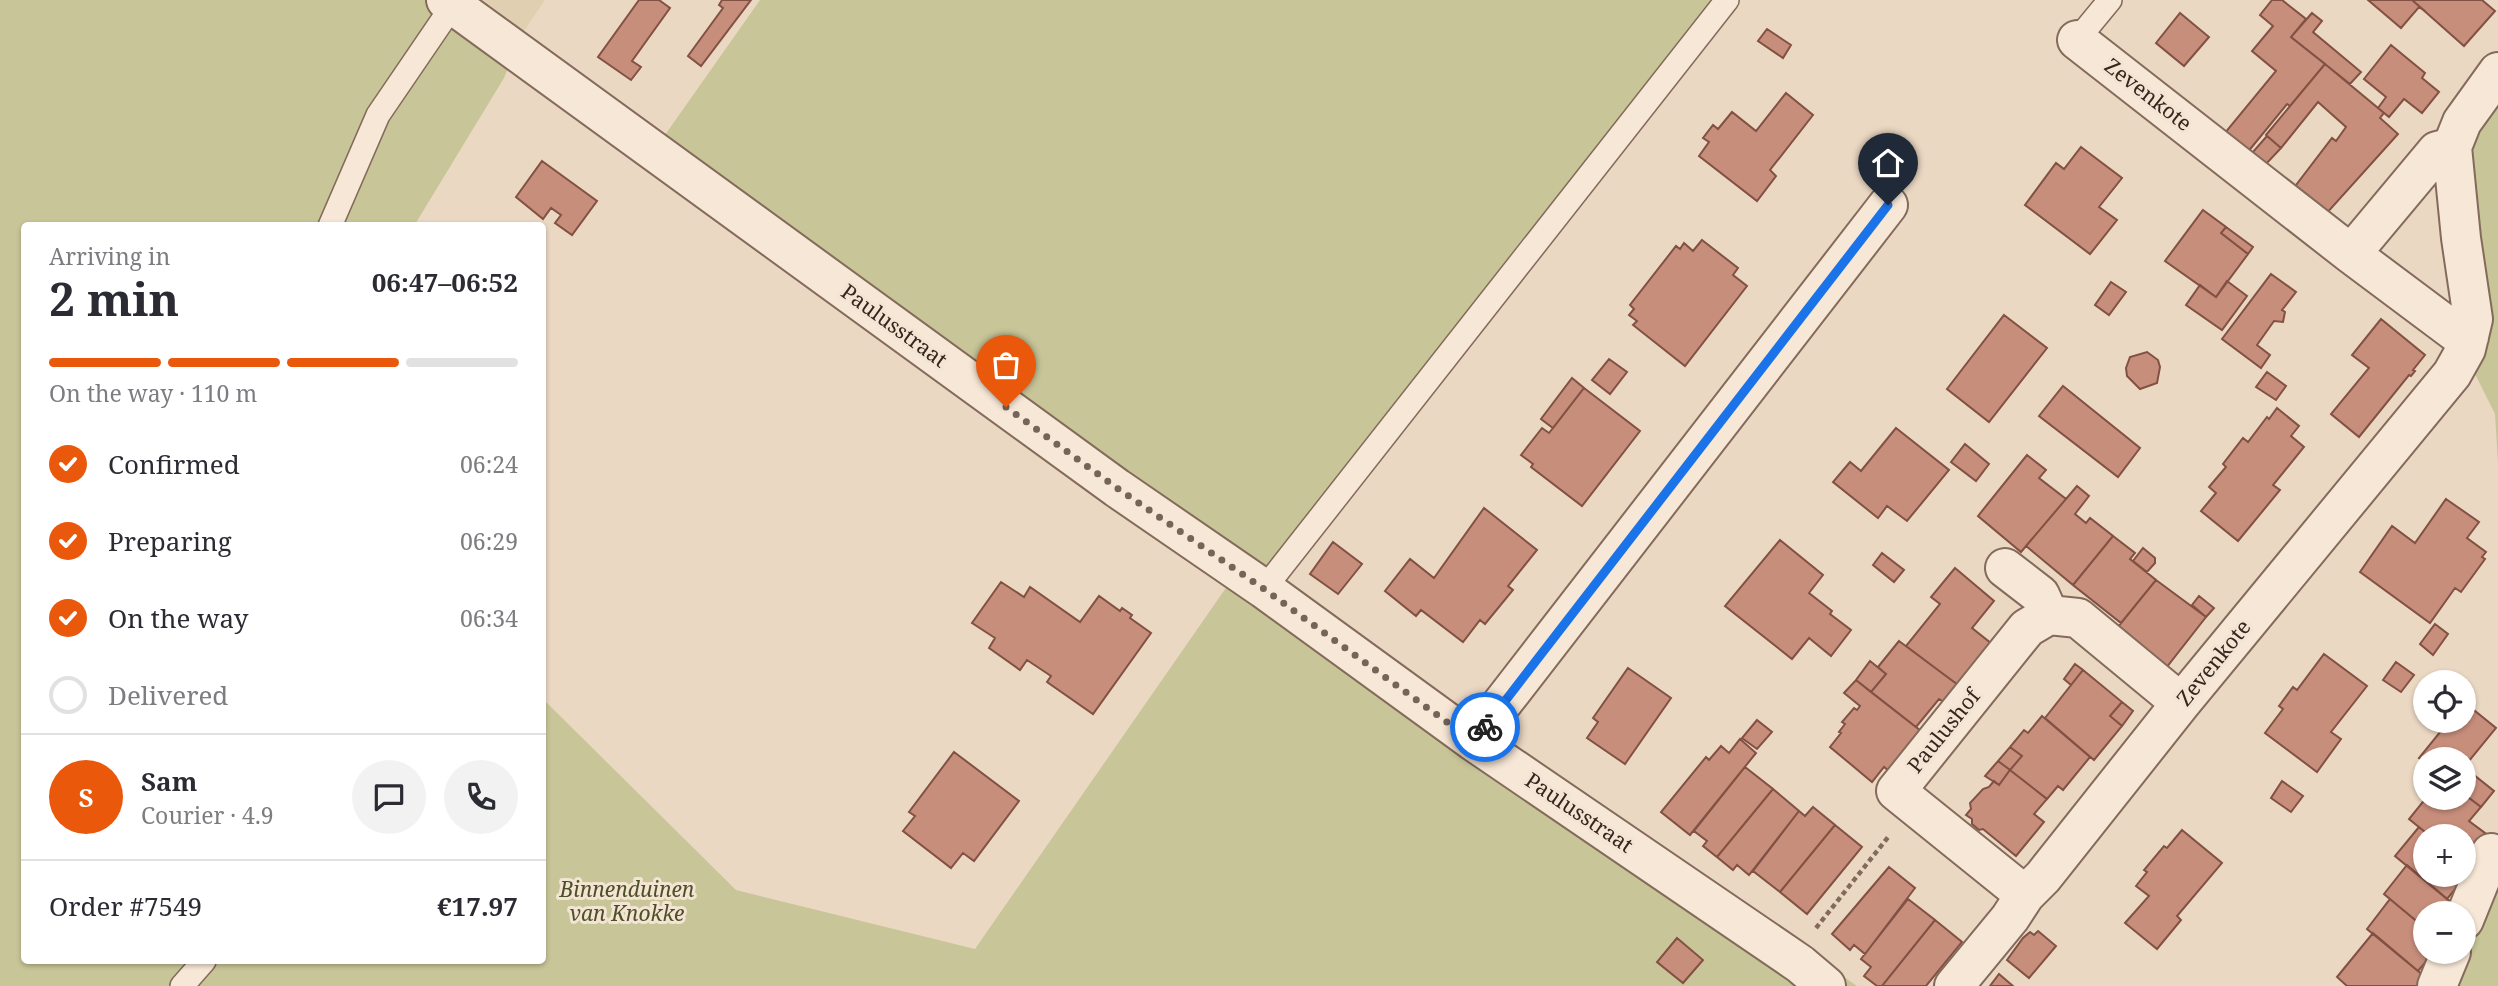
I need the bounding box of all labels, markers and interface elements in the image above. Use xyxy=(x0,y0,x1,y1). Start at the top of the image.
street label: Zevenkote xyxy=(2099,51,2198,137)
pin xyxy=(1858,133,1918,205)
icon: home xyxy=(1869,144,1907,182)
text: Arriving in xyxy=(49,240,170,272)
text: 06:47–06:52 xyxy=(372,264,518,300)
text: 2 min xyxy=(49,267,179,329)
street label: Paulusstraat xyxy=(836,277,953,373)
pin xyxy=(976,335,1036,407)
icon: bag xyxy=(987,346,1025,384)
text: On the way · 110 m xyxy=(49,377,257,409)
icon: check xyxy=(49,445,87,483)
text: Confirmed xyxy=(108,446,240,482)
text: 06:24 xyxy=(460,448,518,480)
icon: check xyxy=(49,522,87,560)
text: Preparing xyxy=(108,523,232,559)
text: 06:29 xyxy=(460,525,518,557)
icon: check xyxy=(49,599,87,637)
text: On the way xyxy=(108,600,248,636)
text: 06:34 xyxy=(460,602,518,634)
street label: Zevenkote xyxy=(2170,613,2257,711)
map controls xyxy=(2413,670,2476,964)
button: locate xyxy=(2413,670,2476,733)
text: Delivered xyxy=(108,677,228,713)
street label: Paulushof xyxy=(1901,681,1987,778)
courier xyxy=(1450,692,1520,762)
icon: bike xyxy=(1466,708,1504,746)
button: layers xyxy=(2413,747,2476,810)
button: chat xyxy=(352,760,426,834)
button: phone xyxy=(444,760,518,834)
text: Sam xyxy=(141,763,197,799)
street label: Paulusstraat xyxy=(1520,766,1639,859)
text: S xyxy=(78,779,94,815)
text: Courier · 4.9 xyxy=(141,799,274,831)
button: + xyxy=(2413,824,2476,887)
park label: Binnenduinen van Knokke xyxy=(559,875,695,927)
text: Order #7549 xyxy=(49,888,202,924)
text: €17.97 xyxy=(437,888,518,924)
button: − xyxy=(2413,901,2476,964)

